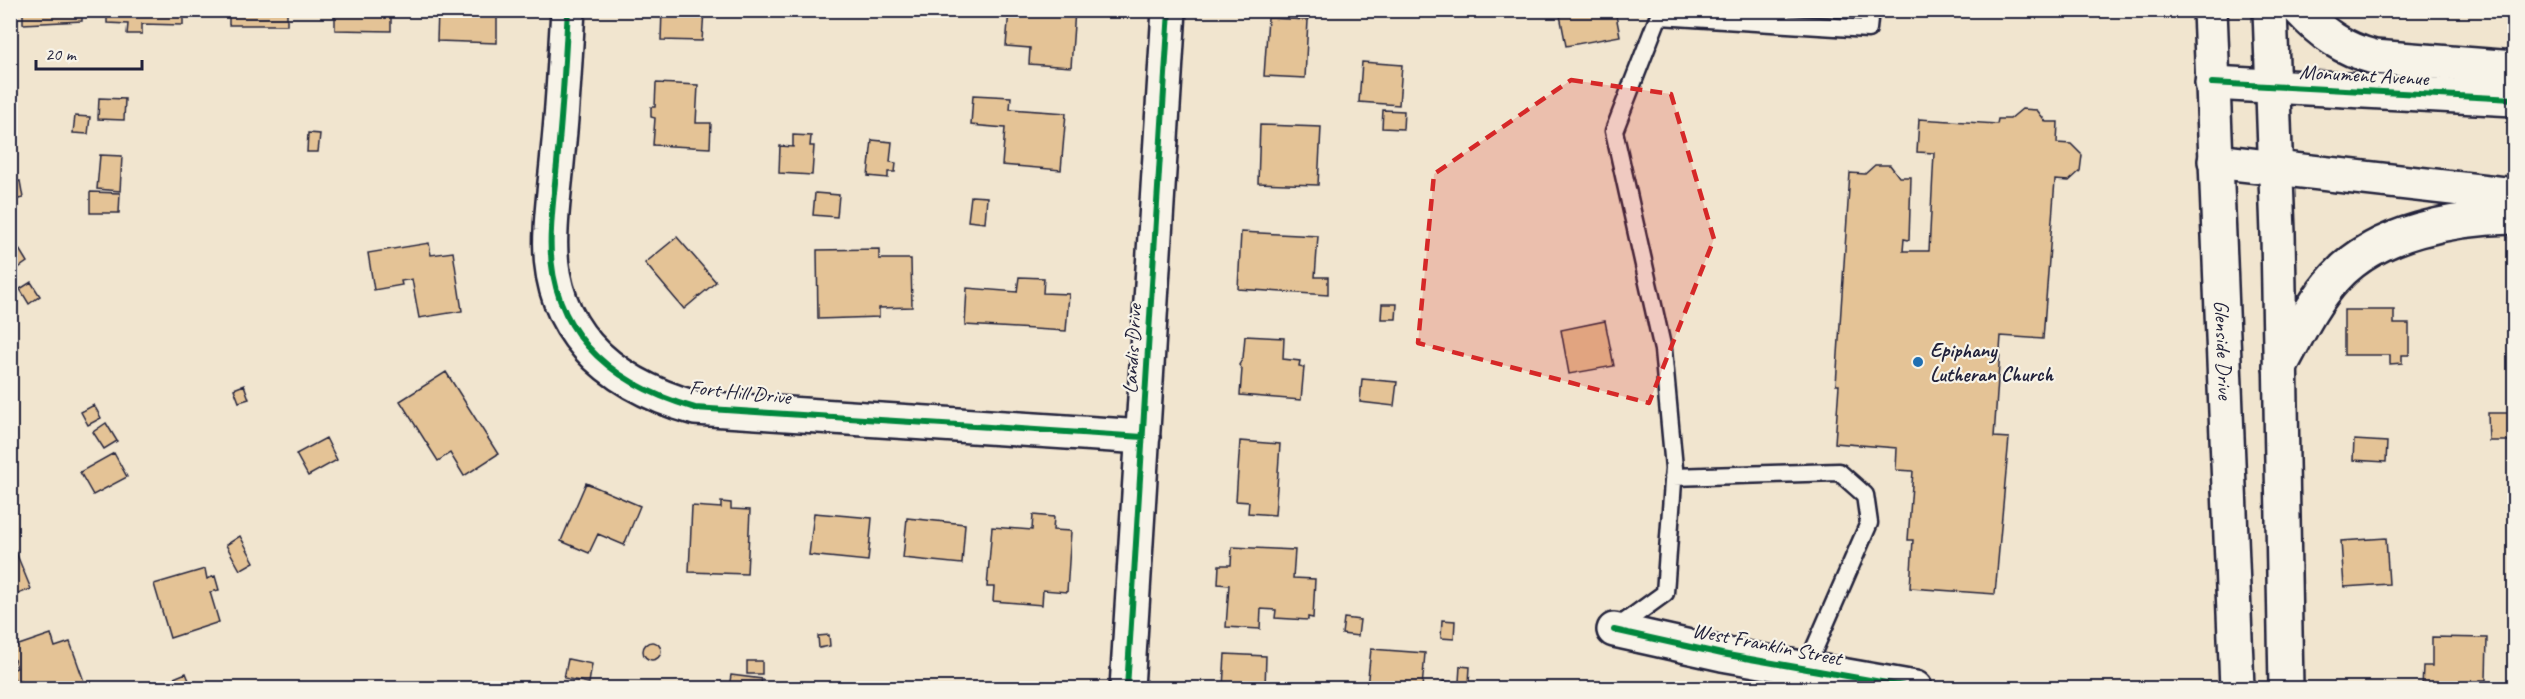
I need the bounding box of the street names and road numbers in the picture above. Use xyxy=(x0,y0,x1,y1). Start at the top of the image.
street label: Monument Avenue xyxy=(2299,59,2430,91)
street label: Glenside Drive xyxy=(2209,300,2239,401)
street label: Landis Drive xyxy=(1117,301,1147,394)
street label: Fort Hill Drive xyxy=(688,374,794,410)
street label: West Franklin Street xyxy=(1690,617,1846,672)

